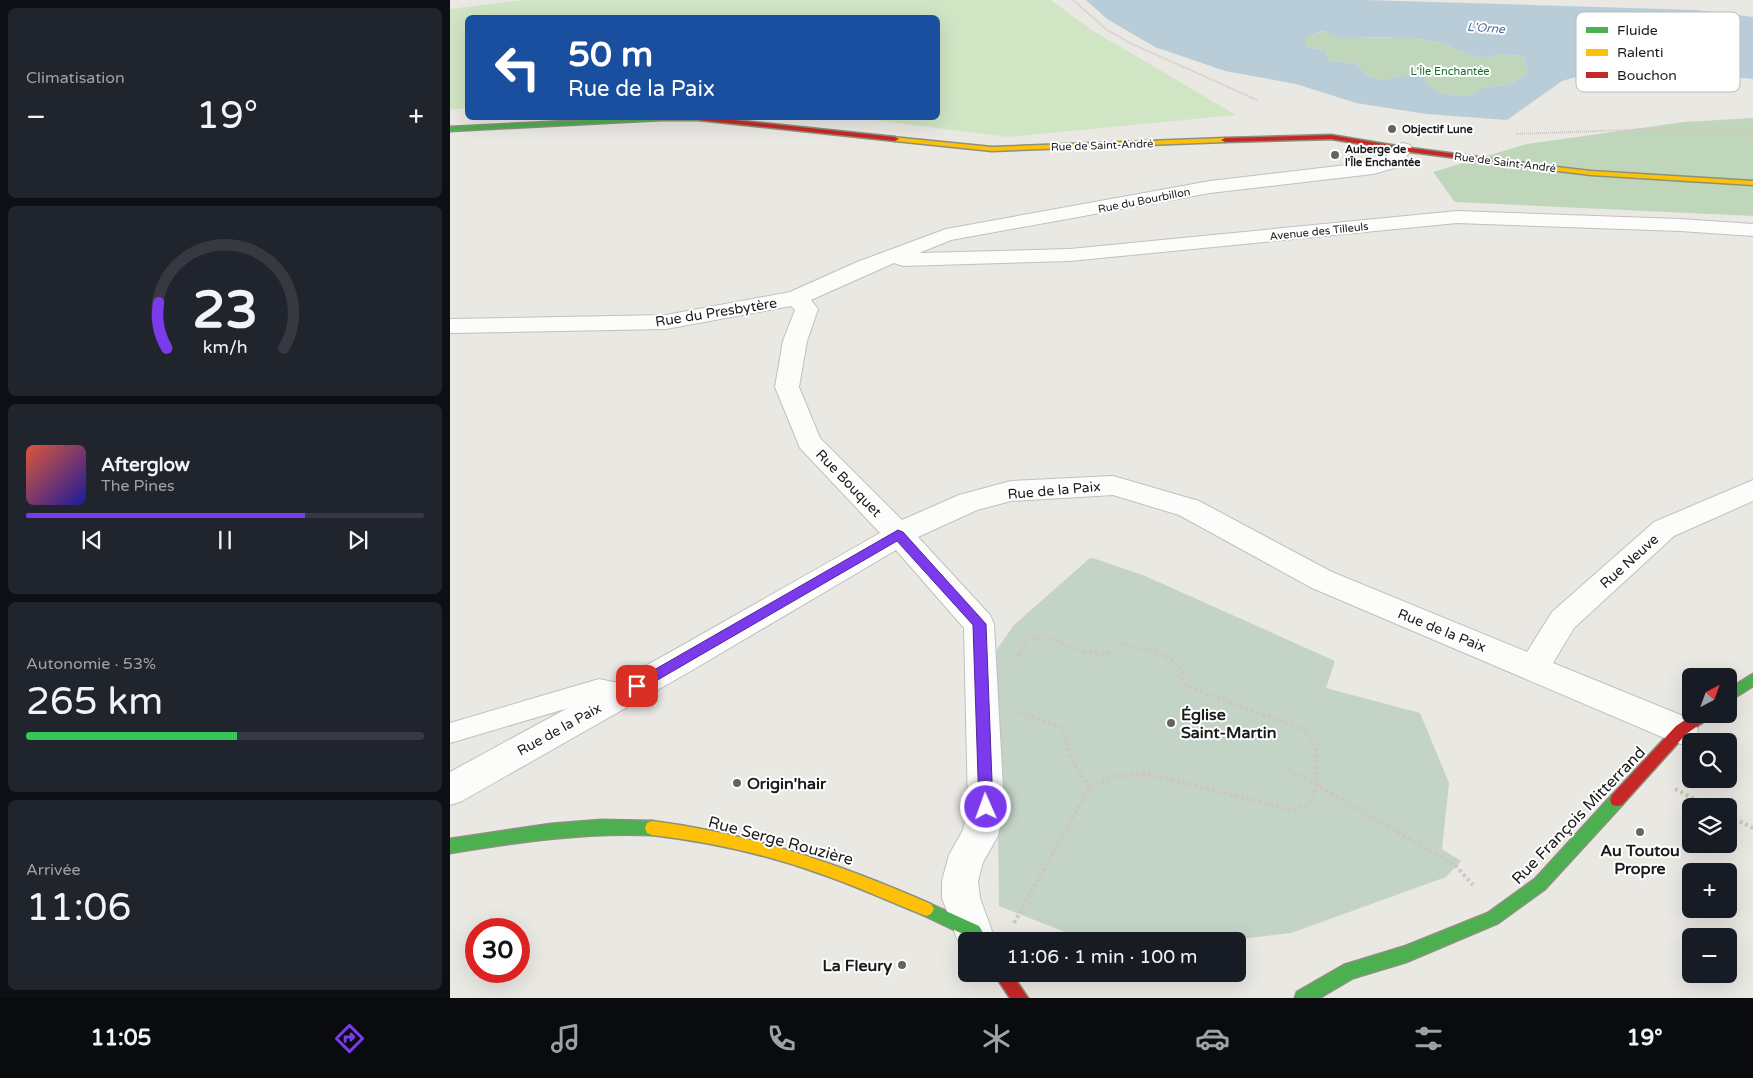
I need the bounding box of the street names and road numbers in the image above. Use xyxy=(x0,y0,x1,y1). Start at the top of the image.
street label: Rue de Saint-André xyxy=(1051,137,1153,154)
street label: Rue de Saint-André xyxy=(1453,150,1557,175)
street label: Rue du Bourbillon xyxy=(1097,185,1191,216)
street label: Avenue des Tilleuls xyxy=(1269,220,1369,243)
street label: Rue du Presbytère xyxy=(654,294,778,331)
street label: Rue Bouquet xyxy=(812,446,886,521)
street label: Rue de la Paix xyxy=(1007,478,1101,503)
street label: Rue Neuve xyxy=(1597,531,1662,592)
street label: Rue de la Paix xyxy=(1395,605,1488,656)
street label: Rue de la Paix xyxy=(514,699,604,760)
street label: Rue François Mitterrand xyxy=(1508,743,1650,889)
street label: Rue Serge Rouzière xyxy=(706,812,855,870)

